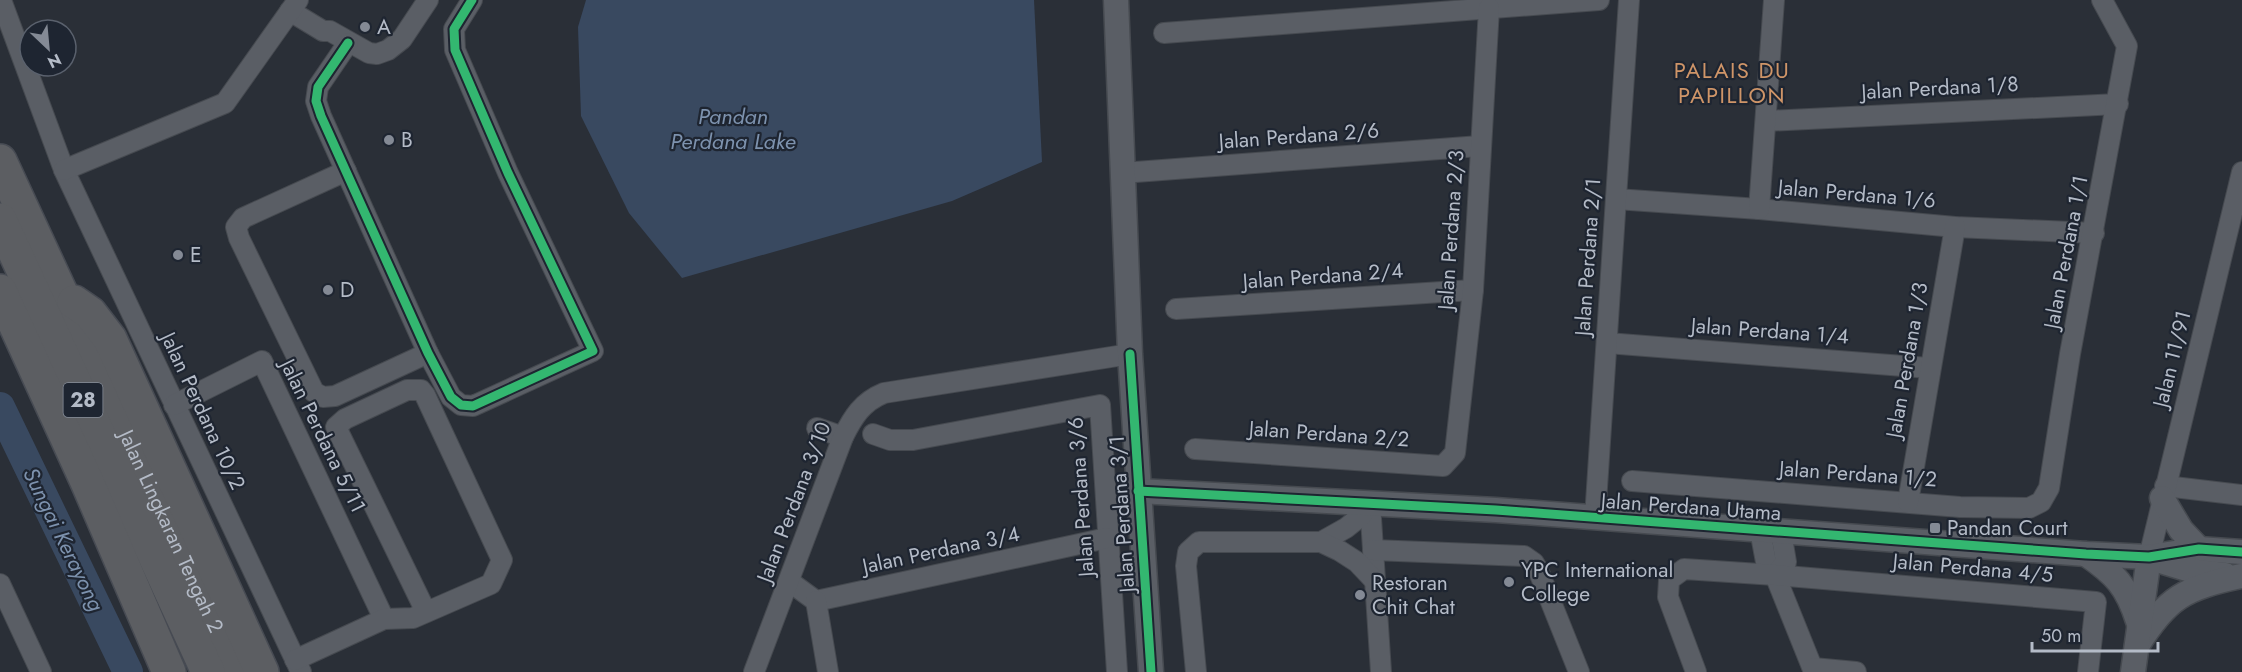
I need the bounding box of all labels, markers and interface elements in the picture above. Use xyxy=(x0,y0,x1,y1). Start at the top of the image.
place label: A xyxy=(377,12,391,42)
north arrow xyxy=(18,18,78,78)
marker: A xyxy=(358,20,372,34)
text: N xyxy=(44,48,65,74)
district label: PALAIS DU PAPILLON xyxy=(1674,54,1790,111)
street label: Jalan Perdana 1/8 xyxy=(1858,69,2019,107)
water label: Pandan Perdana Lake xyxy=(670,100,796,157)
street label: Jalan Perdana 2/6 xyxy=(1215,115,1380,157)
place label: B xyxy=(401,125,413,155)
marker: B xyxy=(382,133,396,147)
street label: Jalan Perdana 2/3 xyxy=(1430,149,1472,314)
street label: Jalan Perdana 1/6 xyxy=(1774,172,1937,216)
street label: Jalan Perdana 1/1 xyxy=(2036,173,2096,334)
street label: Jalan Perdana 2/1 xyxy=(1567,177,1608,340)
place label: E xyxy=(190,240,202,270)
marker: E xyxy=(171,248,185,262)
street label: Jalan Perdana 2/4 xyxy=(1239,255,1404,297)
place label: D xyxy=(340,275,354,305)
street label: Jalan Perdana 1/3 xyxy=(1878,280,1935,443)
marker: D xyxy=(321,283,335,297)
street label: Jalan 11/91 xyxy=(2145,308,2198,413)
street label: Jalan Perdana 1/4 xyxy=(1687,310,1850,351)
street label: Jalan Perdana 10/2 xyxy=(152,325,253,495)
street label: Jalan Perdana 5/11 xyxy=(272,352,373,518)
road number: 28 xyxy=(64,383,103,417)
street label: Jalan Perdana 2/2 xyxy=(1245,413,1410,455)
street label: Jalan Perdana 3/6 xyxy=(1060,416,1102,581)
street label: Jalan Perdana 3/10 xyxy=(748,417,838,589)
street label: Jalan Lingkaran Tengah 2 xyxy=(110,422,231,638)
street label: Jalan Perdana 3/1 xyxy=(1102,435,1143,596)
street label: Jalan Perdana 1/2 xyxy=(1775,453,1938,494)
water label: Sungai Kerayong xyxy=(15,462,113,616)
street label: Jalan Perdana Utama xyxy=(1597,486,1782,528)
place label: Pandan Court xyxy=(1947,513,2068,543)
street label: Jalan Perdana 3/4 xyxy=(857,519,1022,582)
marker: Pandan Court xyxy=(1928,521,1942,535)
street label: Jalan Perdana 4/5 xyxy=(1889,546,2054,590)
place label: YPC International College xyxy=(1521,555,1673,609)
place label: Restoran Chit Chat xyxy=(1372,568,1455,622)
marker: YPC International College xyxy=(1502,575,1516,589)
marker: Restoran Chit Chat xyxy=(1353,588,1367,602)
scale bar xyxy=(2032,615,2158,653)
text: 50 m xyxy=(2041,623,2081,649)

